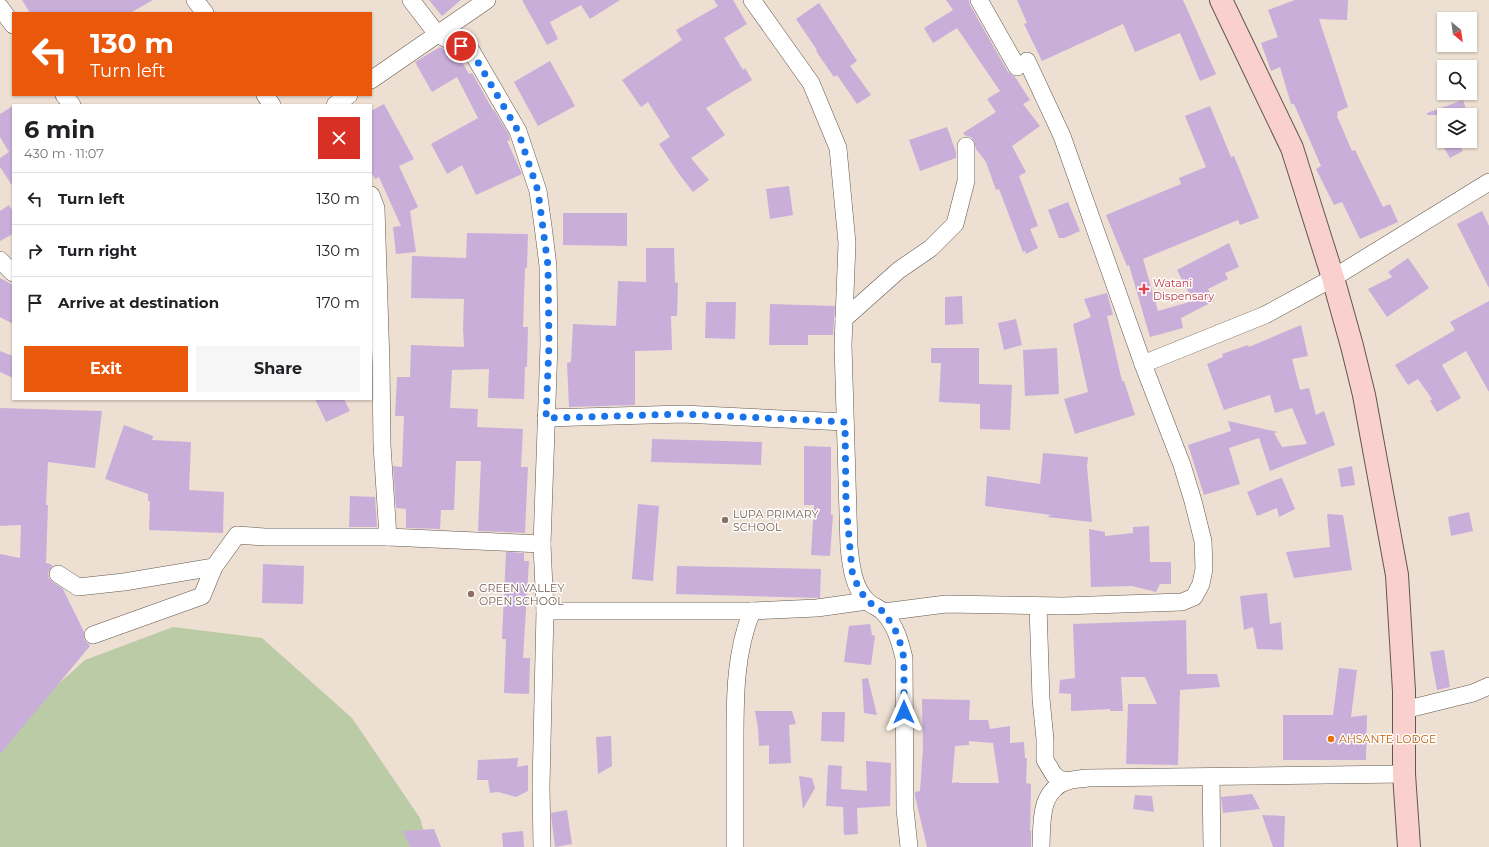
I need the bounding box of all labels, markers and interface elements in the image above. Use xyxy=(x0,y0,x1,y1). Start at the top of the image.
north arrow xyxy=(1437,12,1477,52)
map controls xyxy=(1437,12,1477,148)
text: 130 m xyxy=(90,26,174,60)
icon: left xyxy=(24,28,76,80)
pin xyxy=(444,29,478,63)
icon: arrive xyxy=(450,35,472,57)
text: Turn left xyxy=(90,60,165,82)
button: search xyxy=(1437,60,1477,100)
button: layers xyxy=(1437,108,1477,148)
text: 6 min xyxy=(24,115,95,144)
button: close xyxy=(318,117,360,159)
text: 430 m · 11:07 xyxy=(24,145,104,161)
icon: left xyxy=(24,188,46,210)
text: Turn left xyxy=(58,189,125,208)
text: 130 m xyxy=(316,189,360,208)
icon: right xyxy=(24,240,46,262)
text: Turn right xyxy=(58,241,137,260)
text: 130 m xyxy=(316,241,360,260)
place label: Watani Dispensary xyxy=(1153,276,1214,303)
marker: Watani Dispensary xyxy=(1138,283,1150,295)
icon: arrive xyxy=(24,292,46,314)
text: Arrive at destination xyxy=(58,293,219,312)
text: 170 m xyxy=(316,293,360,312)
button: Exit xyxy=(24,346,188,392)
button: Share xyxy=(196,346,360,392)
place label: LUPA PRIMARY SCHOOL xyxy=(733,507,819,534)
marker: LUPA PRIMARY SCHOOL xyxy=(720,515,730,525)
place label: GREEN VALLEY OPEN SCHOOL xyxy=(479,581,564,608)
marker: GREEN VALLEY OPEN SCHOOL xyxy=(466,589,476,599)
position arrow xyxy=(883,691,925,733)
place label: AHSANTE LODGE xyxy=(1339,732,1436,746)
marker: AHSANTE LODGE xyxy=(1326,734,1336,744)

